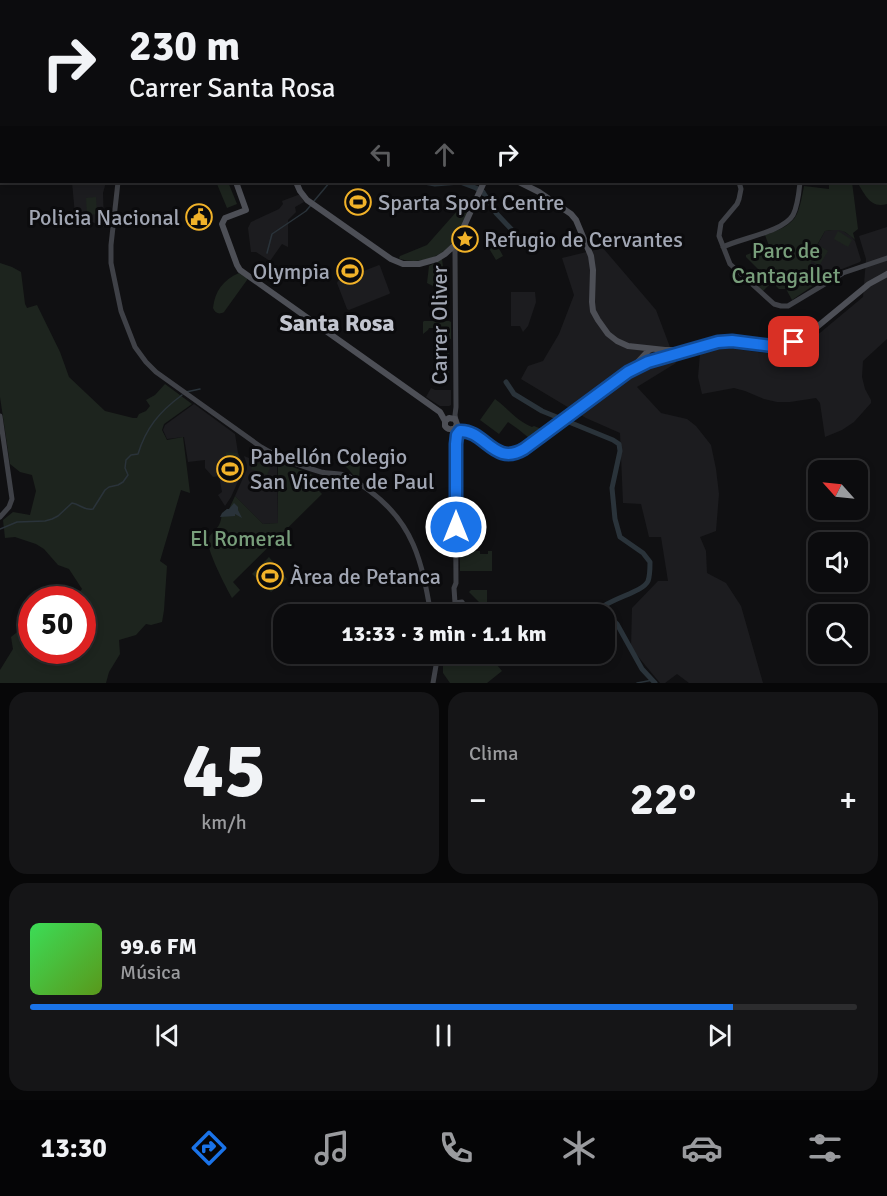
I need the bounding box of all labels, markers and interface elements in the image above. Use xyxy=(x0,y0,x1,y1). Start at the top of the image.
text: 230 m xyxy=(129,21,240,72)
icon: right xyxy=(30,24,108,102)
text: Carrer Santa Rosa xyxy=(129,72,335,105)
icon: left xyxy=(365,138,398,171)
icon: ahead xyxy=(428,138,461,171)
icon: right xyxy=(491,138,524,171)
sports icon: Sparta Sport Centre xyxy=(343,187,373,217)
place label: Sparta Sport Centre xyxy=(378,189,564,216)
public building icon: Policia Nacional xyxy=(184,202,214,232)
place label: Policia Nacional xyxy=(28,204,180,231)
place icon: Refugio de Cervantes xyxy=(450,224,480,254)
place label: Refugio de Cervantes xyxy=(484,226,683,253)
park label: Parc de Cantagallet xyxy=(732,237,841,289)
sports icon: Olympia xyxy=(335,256,365,286)
place label: Olympia xyxy=(253,258,330,285)
street label: Carrer Oliver xyxy=(426,265,453,385)
district label: Santa Rosa xyxy=(279,308,395,338)
pin xyxy=(768,316,819,367)
icon: arrive xyxy=(777,325,810,358)
place label: Pabellón Colegio San Vicente de Paul xyxy=(250,443,435,495)
sports icon: Pabellón Colegio San Vicente de Paul xyxy=(215,454,245,484)
north arrow xyxy=(808,460,868,520)
map controls xyxy=(808,460,868,664)
position arrow xyxy=(424,495,488,559)
park label: El Romeral xyxy=(190,525,292,552)
button: sound xyxy=(808,532,868,592)
sports icon: Àrea de Petanca xyxy=(255,561,285,591)
place label: Àrea de Petanca xyxy=(290,563,441,590)
speed limit sign: 50 xyxy=(18,586,96,664)
button: search xyxy=(808,604,868,664)
text: 13:33 · 3 min · 1.1 km xyxy=(341,620,547,647)
text: 45 xyxy=(182,723,266,819)
text: Clima xyxy=(469,741,518,766)
text: 22° xyxy=(630,772,696,827)
text: − xyxy=(469,780,487,821)
text: + xyxy=(839,780,857,821)
text: km/h xyxy=(201,810,247,835)
text: 99.6 FM xyxy=(120,933,197,960)
text: Música xyxy=(120,960,181,985)
icon: previous xyxy=(151,1019,184,1052)
icon: pause xyxy=(427,1019,460,1052)
icon: next xyxy=(703,1019,736,1052)
icon: directions xyxy=(188,1127,230,1169)
icon: music xyxy=(311,1127,353,1169)
icon: phone xyxy=(435,1127,477,1169)
icon: climate xyxy=(558,1127,600,1169)
icon: car xyxy=(681,1127,723,1169)
icon: filters xyxy=(804,1127,846,1169)
text: 13:30 xyxy=(41,1132,107,1165)

